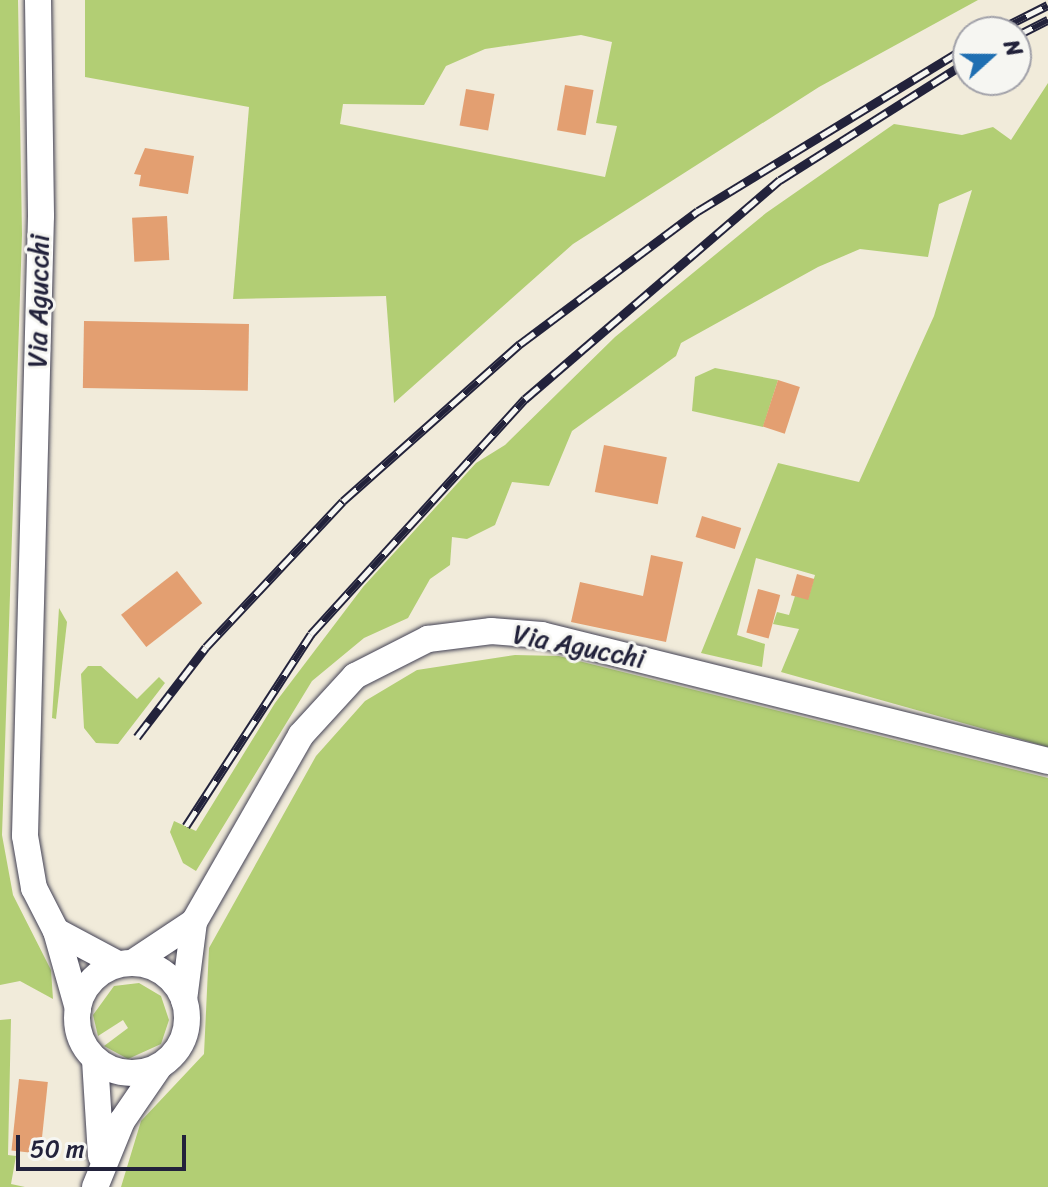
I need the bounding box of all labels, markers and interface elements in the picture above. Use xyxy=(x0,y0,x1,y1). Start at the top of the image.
north arrow xyxy=(952,16,1032,96)
text: N xyxy=(992,34,1034,62)
street label: Via Agucchi xyxy=(22,234,56,368)
street label: Via Agucchi xyxy=(511,619,647,675)
scale bar xyxy=(20,1119,190,1169)
text: 50 m xyxy=(30,1128,85,1170)

